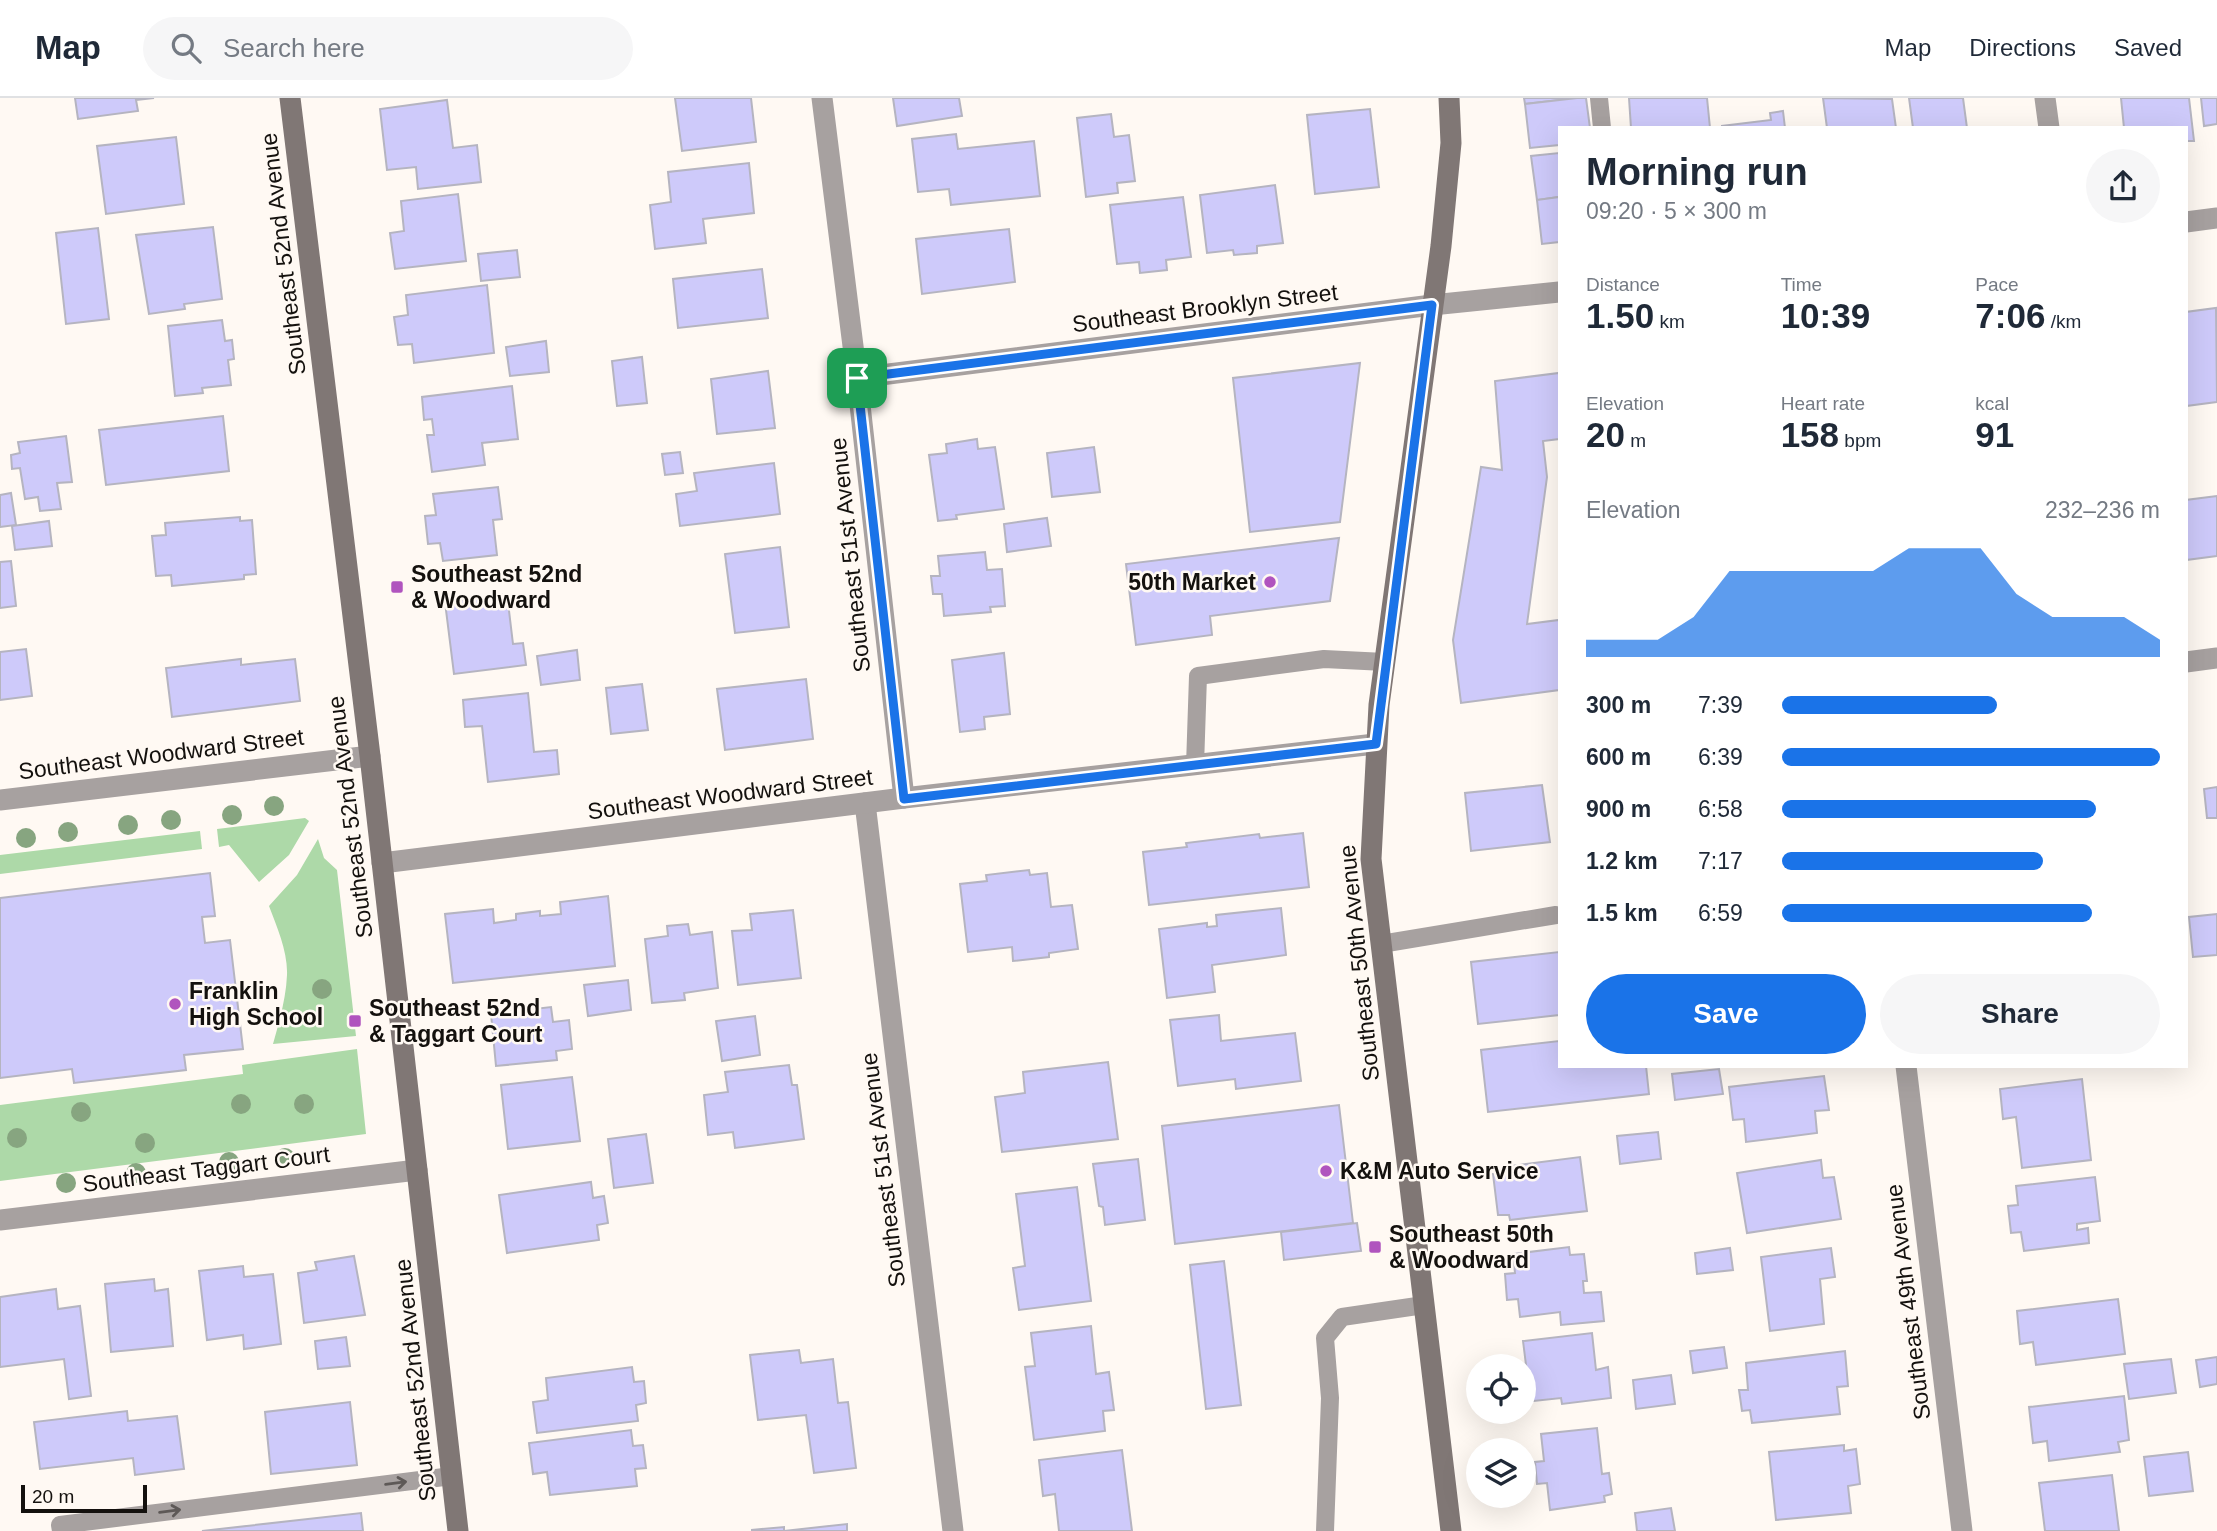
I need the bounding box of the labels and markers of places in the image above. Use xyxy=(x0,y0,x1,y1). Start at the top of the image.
pin xyxy=(827,348,887,408)
place label: Southeast 52nd & Woodward xyxy=(411,561,582,613)
place label: 50th Market xyxy=(1128,569,1256,595)
marker: 50th Market xyxy=(1262,574,1278,590)
marker: Southeast 52nd & Woodward xyxy=(389,579,405,595)
place label: Franklin High School xyxy=(189,978,323,1030)
place label: Southeast 52nd & Taggart Court xyxy=(369,995,543,1047)
marker: Franklin High School xyxy=(167,996,183,1012)
marker: Southeast 52nd & Taggart Court xyxy=(347,1013,363,1029)
place label: K&M Auto Service xyxy=(1340,1158,1539,1184)
marker: K&M Auto Service xyxy=(1318,1163,1334,1179)
place label: Southeast 50th & Woodward xyxy=(1389,1221,1554,1273)
marker: Southeast 50th & Woodward xyxy=(1367,1239,1383,1255)

